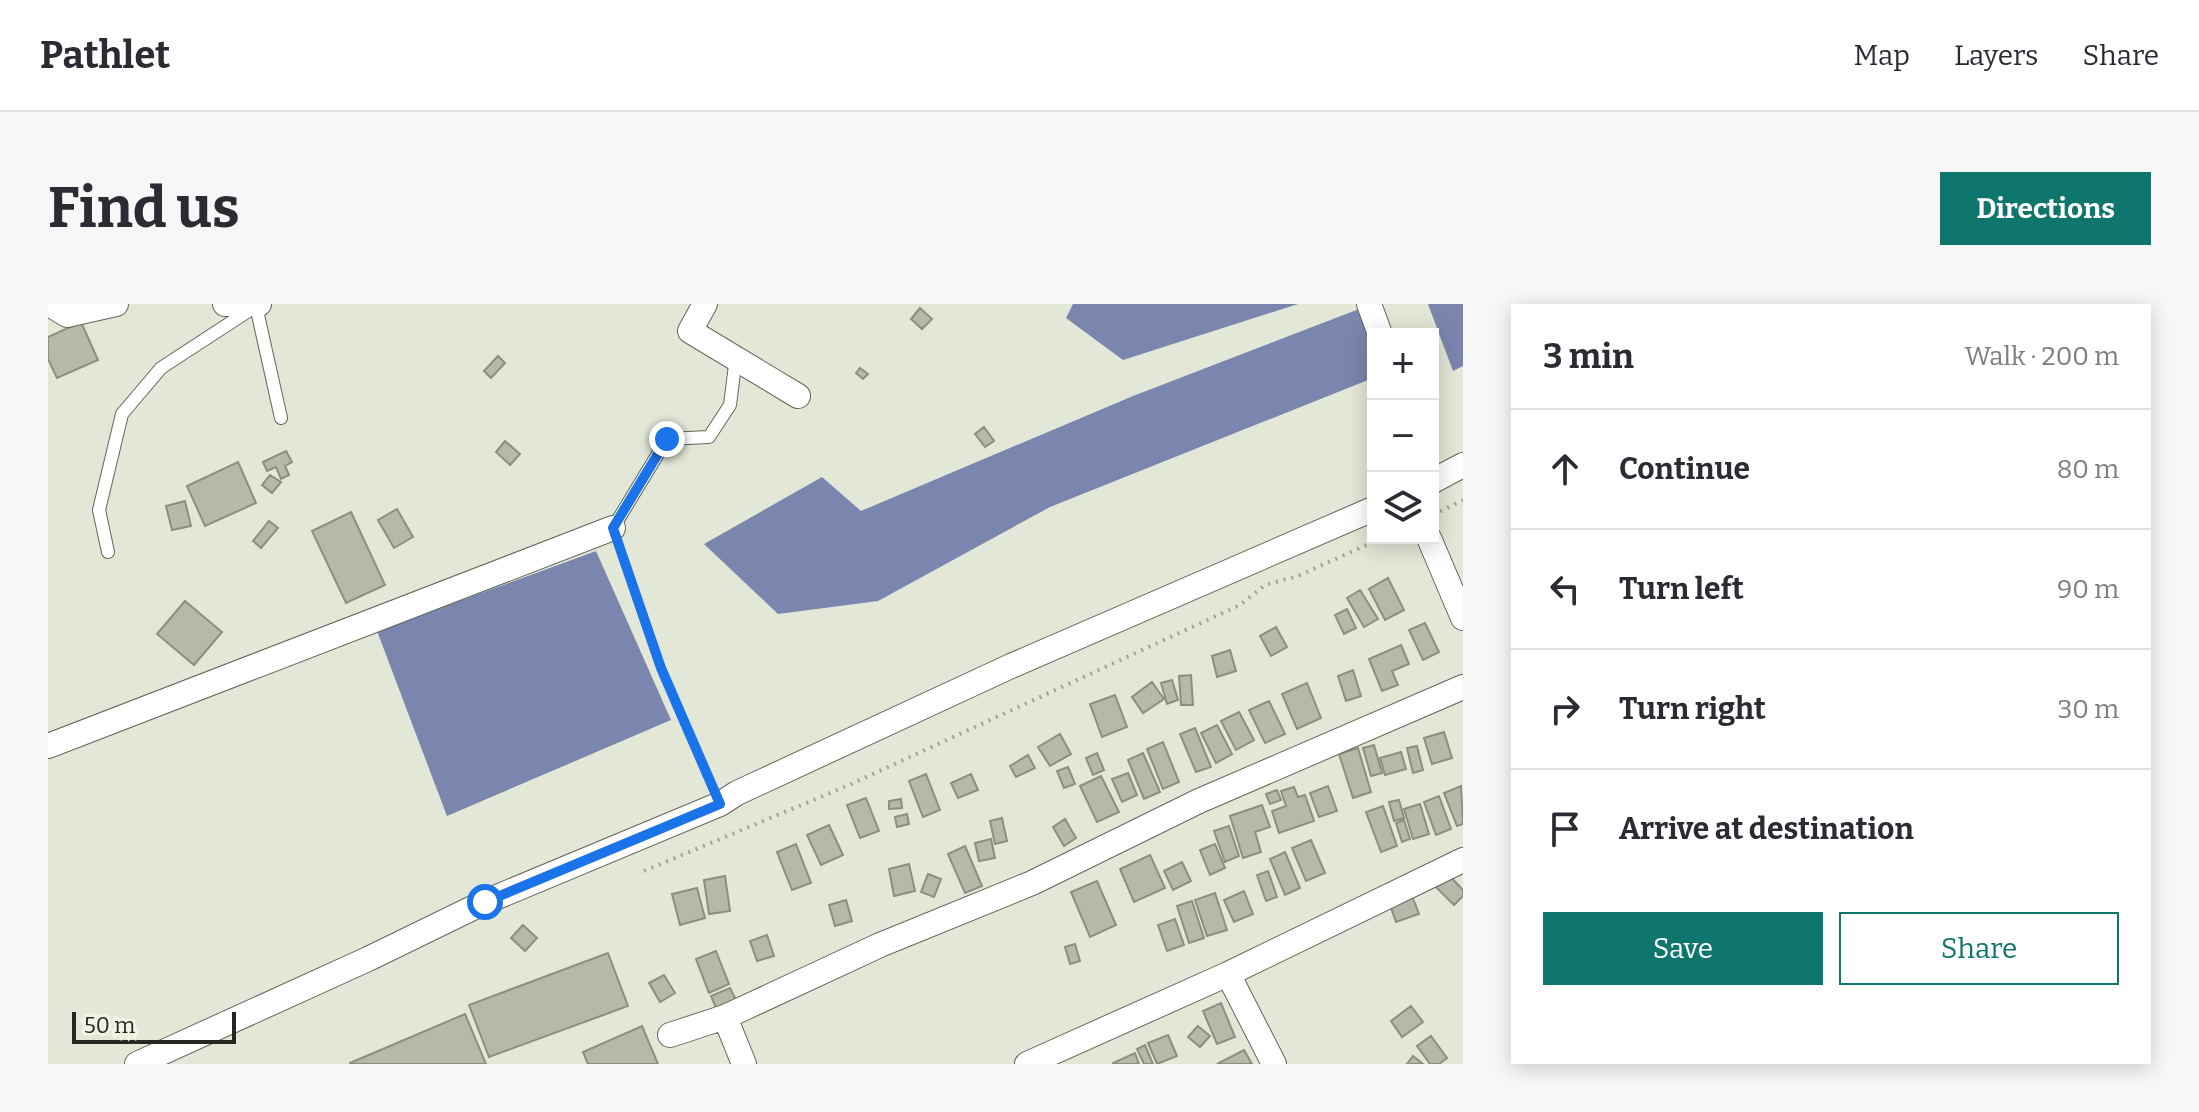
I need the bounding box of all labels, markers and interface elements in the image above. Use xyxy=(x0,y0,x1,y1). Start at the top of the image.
text: Pathlet xyxy=(40,32,170,78)
text: Map xyxy=(1853,39,1910,72)
text: Layers xyxy=(1954,39,2038,72)
text: Share xyxy=(2082,39,2159,72)
button: Directions xyxy=(1940,172,2151,245)
text: Find us xyxy=(48,175,240,242)
map controls xyxy=(1367,328,1439,544)
button: + xyxy=(1367,328,1439,400)
text: 3 min xyxy=(1543,336,1634,377)
text: Walk · 200 m xyxy=(1965,341,2119,372)
button: − xyxy=(1367,400,1439,472)
route end xyxy=(649,421,685,457)
icon: ahead xyxy=(1543,447,1587,491)
text: Continue xyxy=(1619,451,1750,487)
text: 80 m xyxy=(2057,454,2119,485)
button: layers xyxy=(1367,472,1439,544)
icon: left xyxy=(1543,567,1587,611)
text: Turn left xyxy=(1619,571,1744,607)
text: 90 m xyxy=(2057,574,2119,605)
icon: right xyxy=(1543,687,1587,731)
text: Turn right xyxy=(1619,691,1766,727)
text: 30 m xyxy=(2058,694,2119,725)
icon: arrive xyxy=(1543,807,1587,851)
text: Arrive at destination xyxy=(1619,811,1914,847)
route start xyxy=(467,884,503,920)
button: Save xyxy=(1543,912,1823,985)
button: Share xyxy=(1839,912,2119,985)
scale bar xyxy=(72,1008,236,1044)
text: 50 m xyxy=(84,1012,135,1039)

